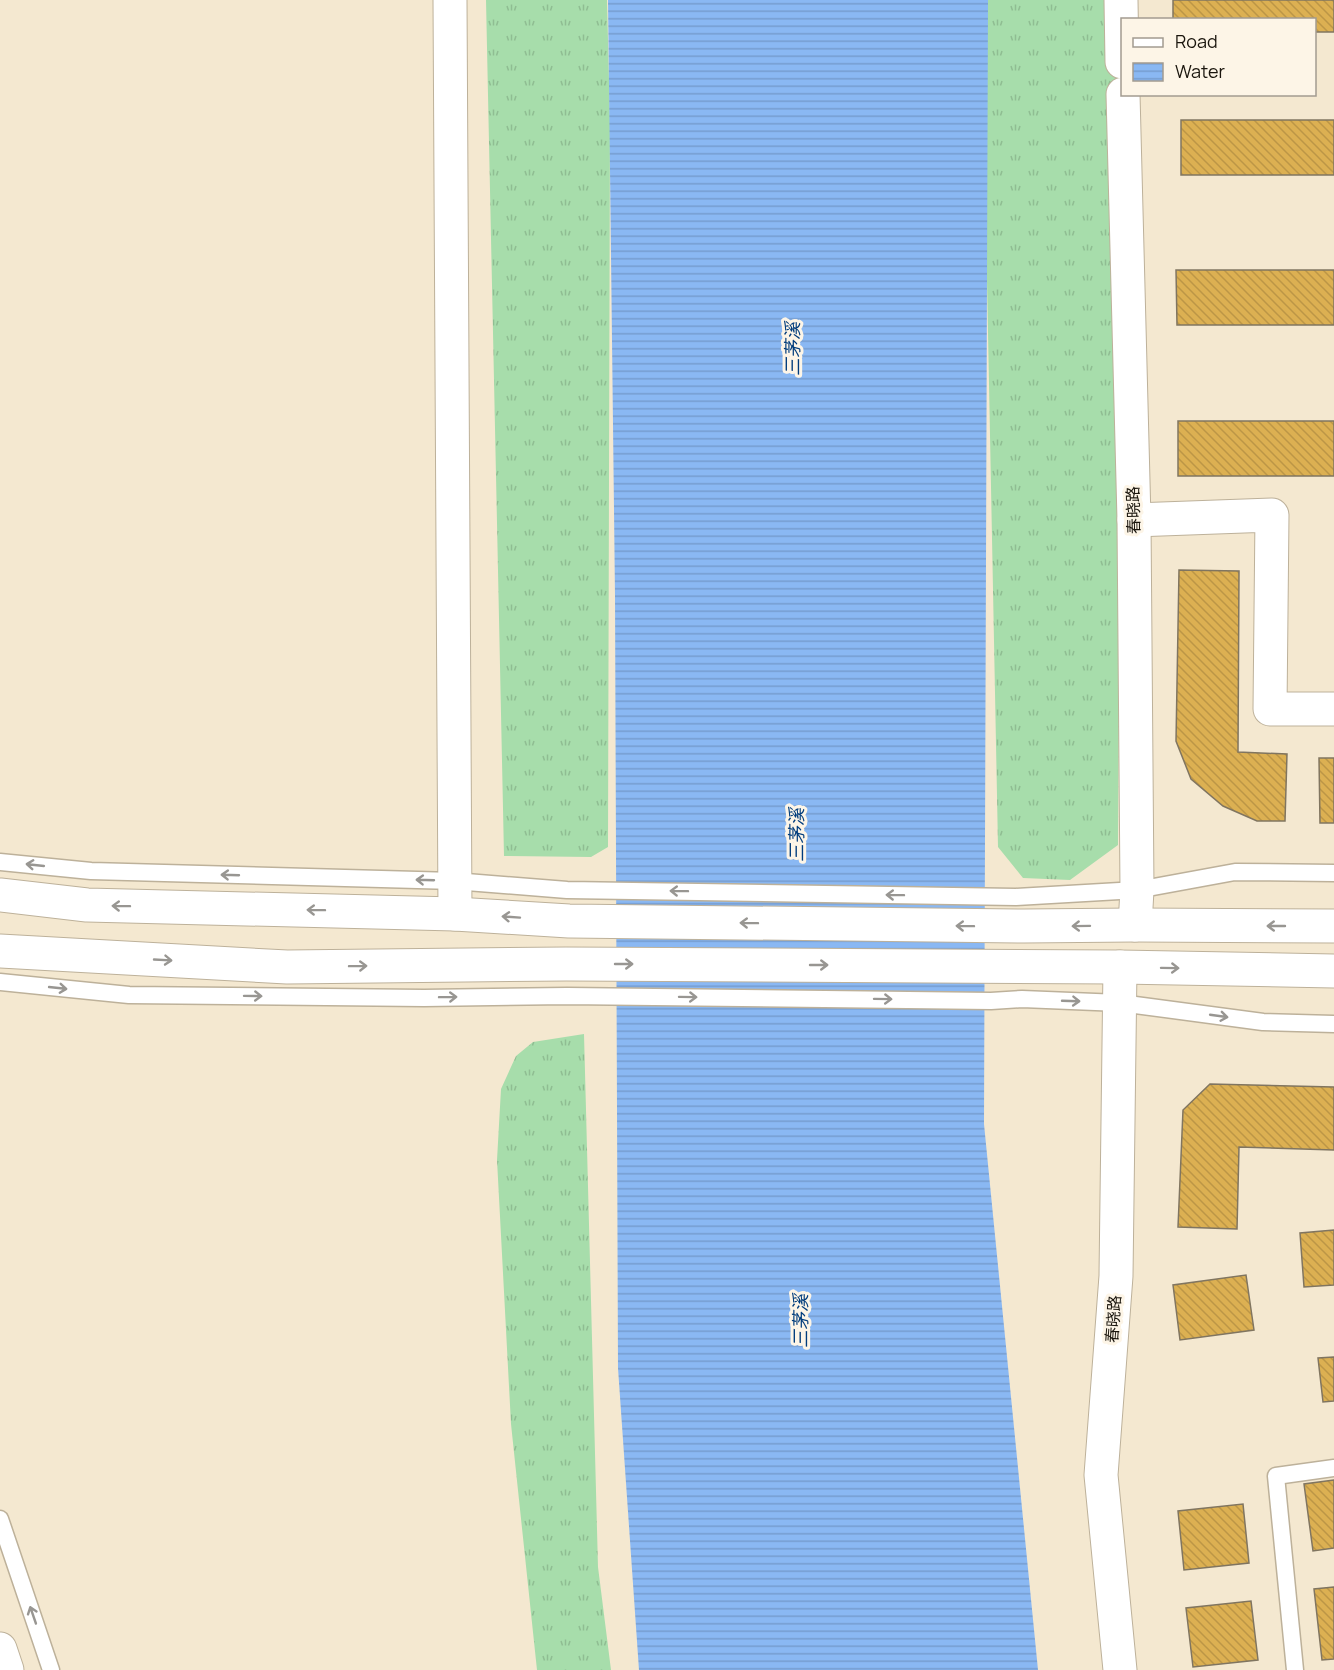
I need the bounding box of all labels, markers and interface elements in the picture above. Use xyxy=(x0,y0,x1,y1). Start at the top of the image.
legend xyxy=(1121,18,1316,96)
text: Road xyxy=(1175,29,1218,53)
text: Water xyxy=(1175,59,1225,83)
water label: 三茅溪 xyxy=(780,320,804,376)
street label: 春晓路 xyxy=(1122,486,1144,534)
water label: 三茅溪 xyxy=(784,806,808,862)
one-way arrow xyxy=(26,859,46,870)
one-way arrow xyxy=(221,869,241,880)
one-way arrow xyxy=(416,875,436,886)
one-way arrow xyxy=(669,886,689,897)
one-way arrow xyxy=(885,889,905,901)
one-way arrow xyxy=(111,900,131,912)
one-way arrow xyxy=(306,905,326,916)
one-way arrow xyxy=(501,912,521,923)
one-way arrow xyxy=(740,917,760,929)
one-way arrow xyxy=(956,920,976,932)
one-way arrow xyxy=(1071,920,1091,931)
one-way arrow xyxy=(1266,920,1286,932)
one-way arrow xyxy=(153,955,173,966)
one-way arrow xyxy=(614,958,634,970)
one-way arrow xyxy=(809,959,829,971)
one-way arrow xyxy=(348,960,368,972)
one-way arrow xyxy=(1160,962,1180,974)
one-way arrow xyxy=(48,983,68,994)
one-way arrow xyxy=(242,990,262,1002)
one-way arrow xyxy=(437,991,457,1003)
one-way arrow xyxy=(678,991,698,1003)
one-way arrow xyxy=(873,994,893,1005)
one-way arrow xyxy=(1060,995,1080,1007)
one-way arrow xyxy=(1209,1011,1229,1022)
water label: 三茅溪 xyxy=(788,1292,812,1348)
street label: 春晓路 xyxy=(1100,1294,1126,1344)
one-way arrow xyxy=(26,1606,37,1625)

